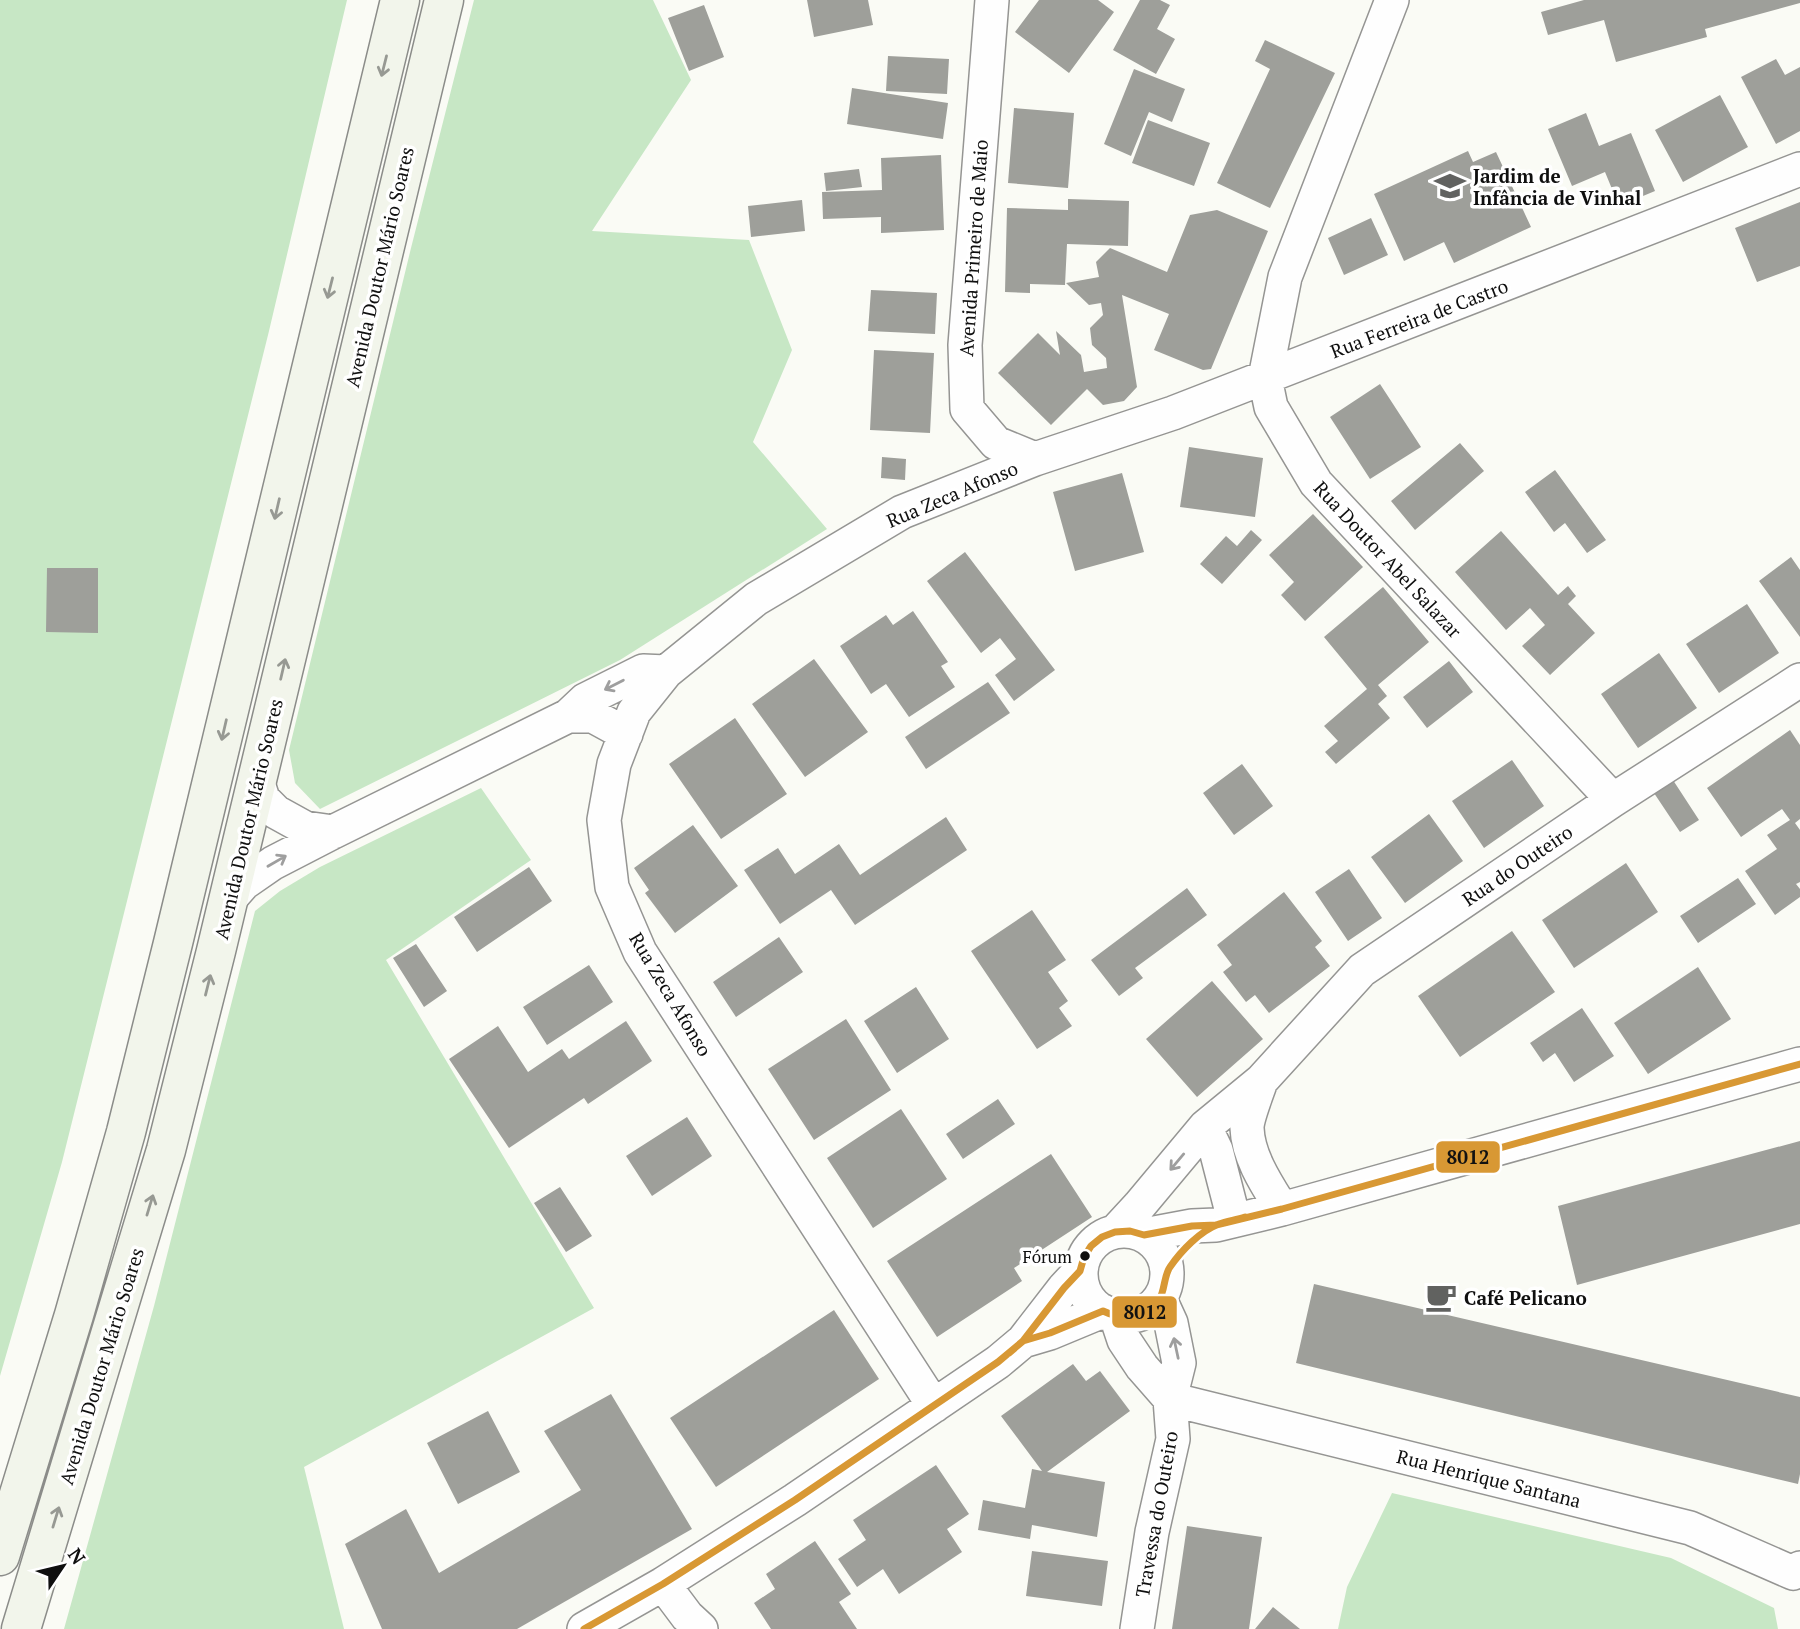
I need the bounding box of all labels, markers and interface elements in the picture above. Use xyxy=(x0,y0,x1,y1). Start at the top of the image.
one-way arrow xyxy=(377,54,390,77)
street label: Avenida Primeiro de Maio xyxy=(953,139,993,357)
street label: Avenida Doutor Mário Soares xyxy=(339,144,419,390)
place label: Jardim de Infância de Vinhal xyxy=(1473,163,1641,210)
school or university icon: Jardim de Infância de Vinhal xyxy=(1433,169,1467,203)
street label: Rua Ferreira de Castro xyxy=(1327,273,1511,363)
one-way arrow xyxy=(323,276,336,298)
street label: Rua Zeca Afonso xyxy=(883,455,1021,533)
street label: Rua Doutor Abel Salazar xyxy=(1309,475,1468,643)
one-way arrow xyxy=(270,497,283,520)
one-way arrow xyxy=(277,658,291,681)
one-way arrow xyxy=(604,679,625,693)
street label: Avenida Doutor Mário Soares xyxy=(208,696,288,942)
one-way arrow xyxy=(217,718,230,741)
street label: Rua do Outeiro xyxy=(1457,819,1577,911)
one-way arrow xyxy=(266,854,286,868)
street label: Rua Zeca Afonso xyxy=(624,927,718,1061)
one-way arrow xyxy=(202,975,215,997)
line badge: 8012 xyxy=(1435,1140,1501,1174)
text: 8012 xyxy=(1447,1144,1489,1169)
one-way arrow xyxy=(1169,1152,1184,1170)
one-way arrow xyxy=(144,1195,157,1217)
street label: Avenida Doutor Mário Soares xyxy=(53,1245,149,1487)
place label: Fórum xyxy=(1022,1245,1072,1268)
marker: Fórum xyxy=(1078,1249,1092,1263)
cafe icon: Café Pelicano xyxy=(1424,1280,1458,1314)
place label: Café Pelicano xyxy=(1464,1285,1587,1310)
line badge: 8012 xyxy=(1111,1295,1178,1329)
text: 8012 xyxy=(1124,1299,1166,1324)
one-way arrow xyxy=(1168,1337,1182,1360)
street label: Travessa do Outeiro xyxy=(1129,1429,1183,1599)
street label: Rua Henrique Santana xyxy=(1394,1443,1584,1513)
one-way arrow xyxy=(50,1506,63,1528)
north arrow xyxy=(28,1531,98,1601)
text: N xyxy=(63,1543,92,1570)

